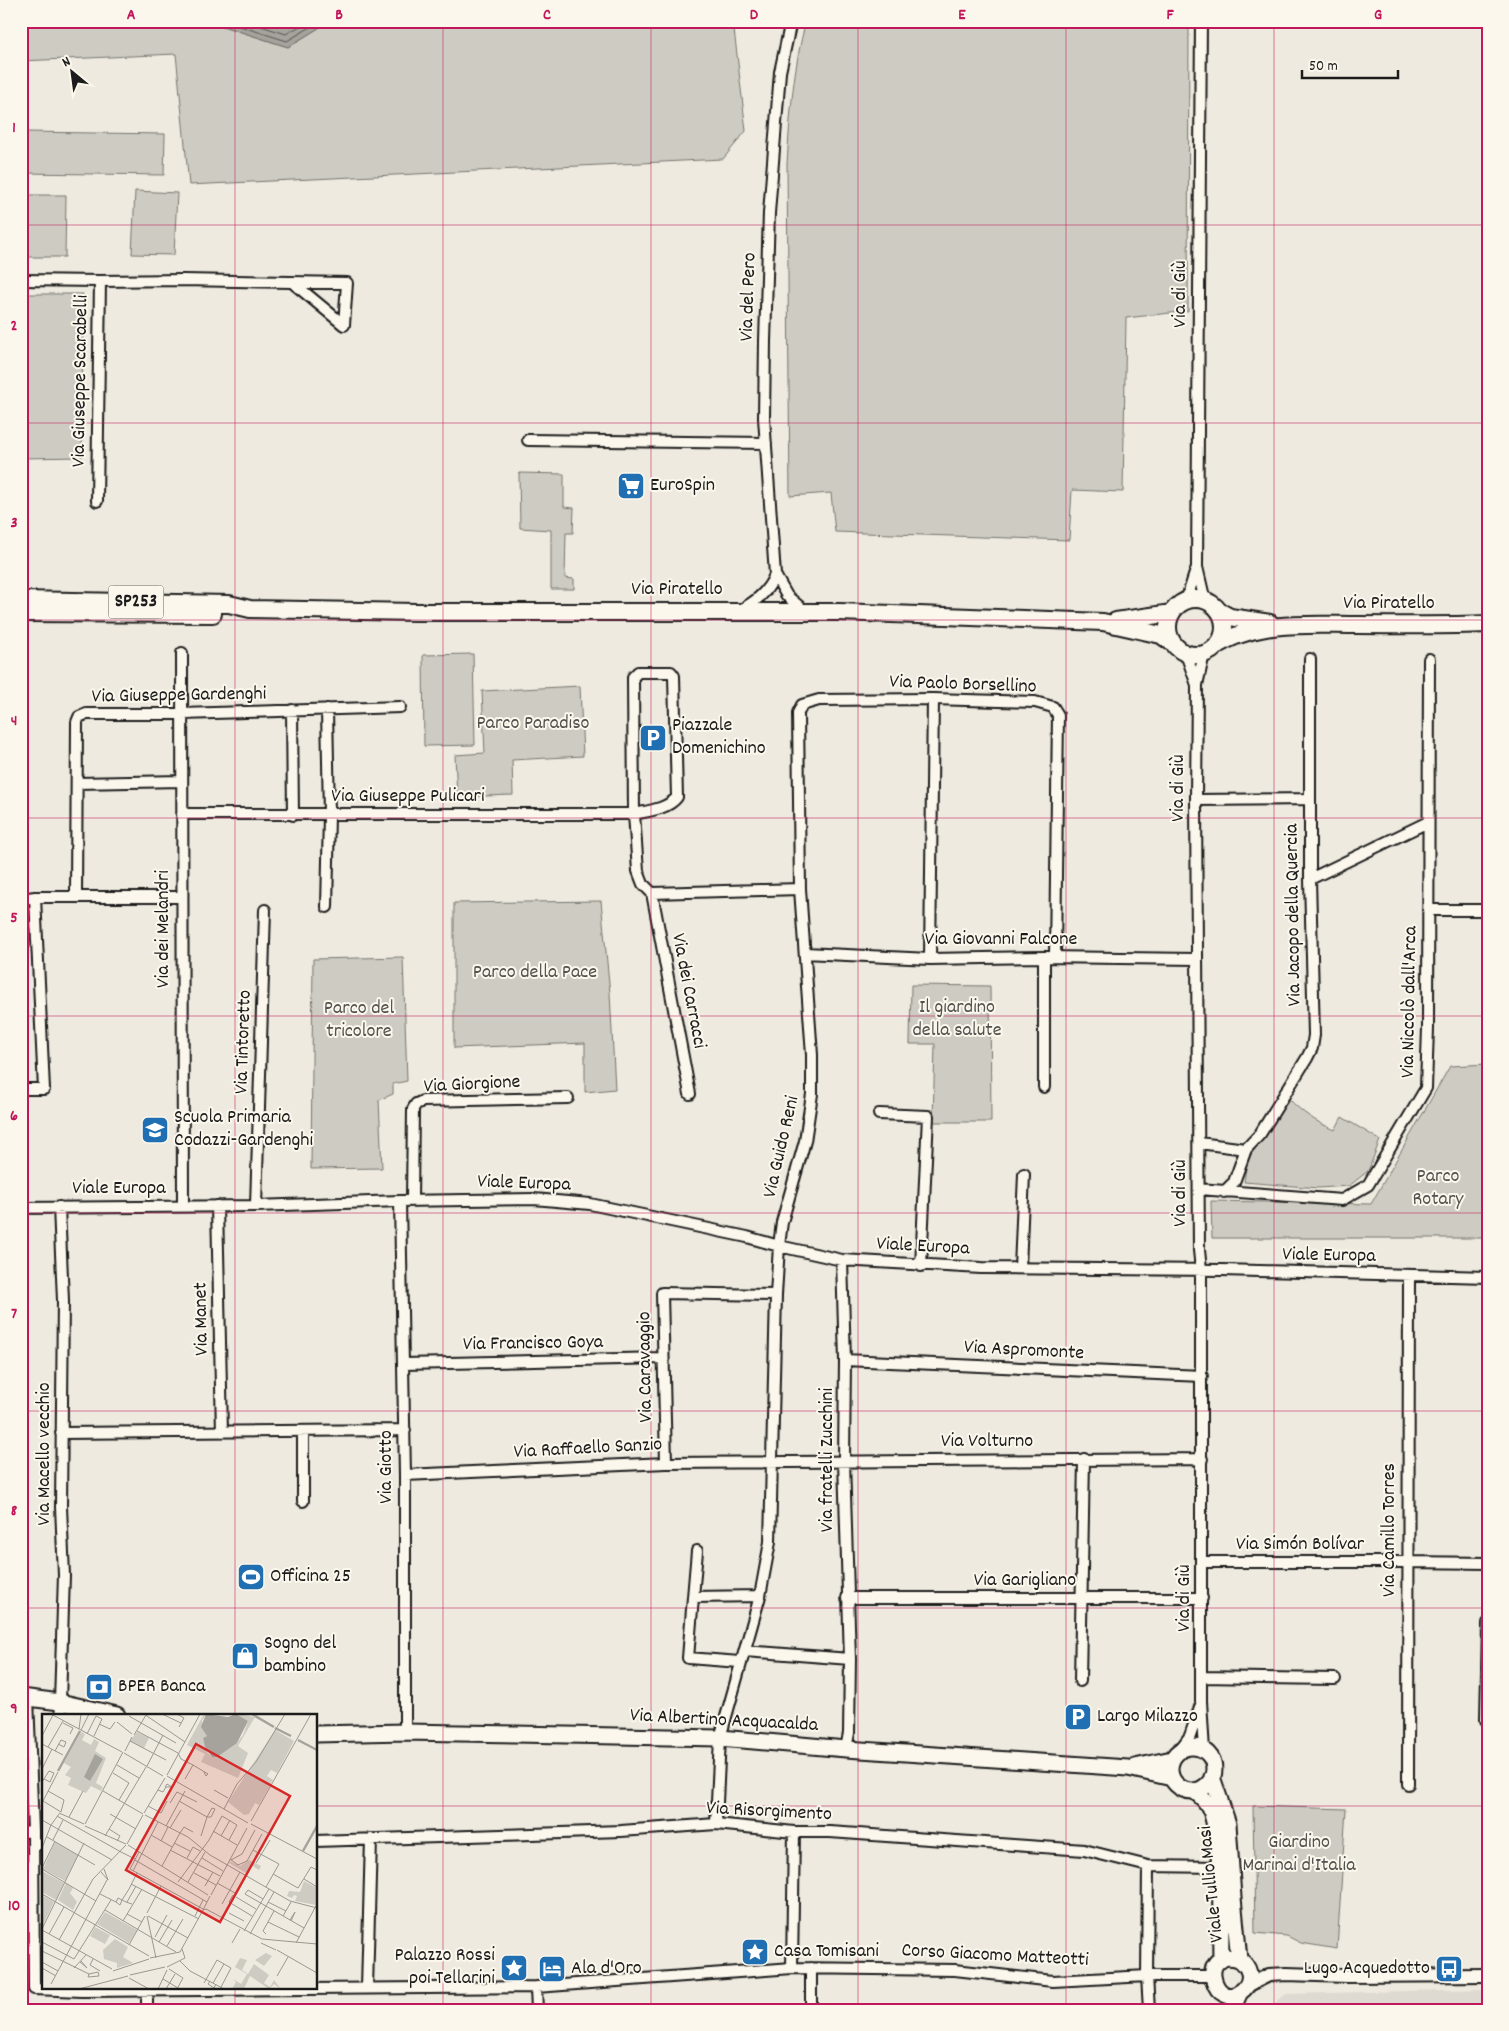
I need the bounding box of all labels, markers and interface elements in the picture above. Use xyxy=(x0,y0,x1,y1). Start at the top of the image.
text: A xyxy=(127,4,136,27)
text: B xyxy=(335,4,343,27)
text: C xyxy=(543,4,551,27)
text: D xyxy=(750,4,759,27)
text: E xyxy=(958,4,966,27)
text: F xyxy=(1166,4,1174,27)
text: G xyxy=(1374,4,1382,27)
north arrow xyxy=(48,48,98,98)
scale bar xyxy=(1302,48,1398,80)
text: N xyxy=(59,52,75,73)
text: 50 m xyxy=(1309,56,1338,78)
text: 1 xyxy=(12,117,16,140)
street label: Via del Pero xyxy=(733,252,765,342)
street label: Via di Giù xyxy=(1167,260,1195,328)
street label: Via Giuseppe Scarabelli xyxy=(65,294,97,467)
text: 2 xyxy=(11,315,18,338)
supermarket icon: EuroSpin xyxy=(616,471,646,501)
place label: EuroSpin xyxy=(650,472,715,500)
text: 3 xyxy=(10,512,18,535)
street label: Via Piratello xyxy=(631,576,723,604)
road number: SP253 xyxy=(108,586,164,618)
street label: Via Piratello xyxy=(1343,590,1435,618)
street label: Via Paolo Borsellino xyxy=(889,668,1037,702)
street label: Via Giuseppe Gardenghi xyxy=(91,680,267,712)
text: 4 xyxy=(11,710,17,733)
park label: Parco Paradiso xyxy=(476,710,590,738)
place label: Piazzale Domenichino xyxy=(672,712,766,763)
parking icon: Piazzale Domenichino xyxy=(638,723,668,753)
street label: Via di Giù xyxy=(1165,754,1193,822)
street label: Via Giuseppe Pulicari xyxy=(331,783,485,811)
street label: Via Jacopo della Quercia xyxy=(1278,823,1310,1007)
street label: Via dei Melandri xyxy=(150,870,178,988)
text: 5 xyxy=(10,907,18,930)
street label: Via Niccolò dall'Arca xyxy=(1395,925,1425,1078)
street label: Via Giovanni Falcone xyxy=(925,926,1077,954)
street label: Via dei Carracci xyxy=(663,931,713,1051)
park label: Parco della Pace xyxy=(473,959,597,987)
street label: Via Tintoretto xyxy=(228,989,260,1095)
park label: Il giardino della salute xyxy=(912,994,1002,1045)
park label: Parco del tricolore xyxy=(324,995,394,1046)
street label: Via Giorgione xyxy=(423,1068,521,1102)
street label: Via Guido Reni xyxy=(757,1093,807,1201)
place label: Scuola Primaria Codazzi-Gardenghi xyxy=(174,1104,313,1155)
text: 6 xyxy=(10,1105,18,1128)
school or university icon: Scuola Primaria Codazzi-Gardenghi xyxy=(140,1115,170,1145)
street label: Via di Giù xyxy=(1167,1159,1195,1227)
park label: Parco Rotary xyxy=(1413,1163,1464,1214)
street label: Viale Europa xyxy=(477,1168,572,1200)
street label: Viale Europa xyxy=(72,1175,166,1203)
street label: Viale Europa xyxy=(876,1231,971,1263)
street label: Viale Europa xyxy=(1282,1241,1377,1271)
street label: Via Manet xyxy=(187,1282,217,1356)
text: 7 xyxy=(11,1303,17,1326)
street label: Via Caravaggio xyxy=(631,1311,661,1423)
street label: Via Francisco Goya xyxy=(463,1329,604,1359)
street label: Via Aspromonte xyxy=(963,1334,1085,1368)
street label: Via Macello vecchio xyxy=(31,1382,59,1526)
street label: Via fratelli Zucchini xyxy=(814,1388,842,1532)
street label: Via Volturno xyxy=(941,1428,1033,1456)
street label: Via Giotto xyxy=(373,1430,401,1504)
street label: Via Raffaello Sanzio xyxy=(513,1431,663,1467)
street label: Via Camillo Torres xyxy=(1376,1463,1404,1597)
text: 8 xyxy=(11,1500,18,1523)
street label: Via Simón Bolívar xyxy=(1236,1531,1365,1559)
sports icon: Officina 25 xyxy=(236,1562,266,1592)
place label: Officina 25 xyxy=(270,1563,351,1591)
street label: Via di Giù xyxy=(1171,1564,1199,1632)
street label: Via Garigliano xyxy=(974,1567,1076,1595)
place label: Sogno del bambino xyxy=(264,1630,336,1681)
shop icon: Sogno del bambino xyxy=(230,1641,260,1671)
bank icon: BPER Banca xyxy=(84,1672,114,1702)
place label: BPER Banca xyxy=(118,1673,206,1701)
text: 9 xyxy=(10,1698,18,1721)
street label: Via Albertino Acquacalda xyxy=(629,1702,819,1740)
parking icon: Largo Milazzo xyxy=(1063,1702,1093,1732)
place label: Largo Milazzo xyxy=(1097,1703,1198,1731)
inset map xyxy=(42,1714,318,1988)
street label: Via Risorgimento xyxy=(705,1795,833,1829)
street label: Viale Tullio Masi xyxy=(1192,1824,1232,1944)
park label: Giardino Marinai d'Italia xyxy=(1242,1829,1356,1880)
text: 10 xyxy=(8,1895,20,1918)
place icon: Casa Tomisani xyxy=(740,1937,770,1967)
street label: Corso Giacomo Matteotti xyxy=(901,1937,1090,1975)
place label: Casa Tomisani xyxy=(774,1938,879,1966)
place label: Palazzo Rossi poi Tellarini xyxy=(395,1942,495,1993)
place icon: Palazzo Rossi poi Tellarini xyxy=(499,1953,529,1983)
hotel icon: Ala d'Oro xyxy=(537,1954,567,1984)
bus stop icon: Lugo Acquedotto xyxy=(1434,1954,1464,1984)
place label: Ala d'Oro xyxy=(571,1955,642,1983)
place label: Lugo Acquedotto xyxy=(1304,1955,1430,1983)

